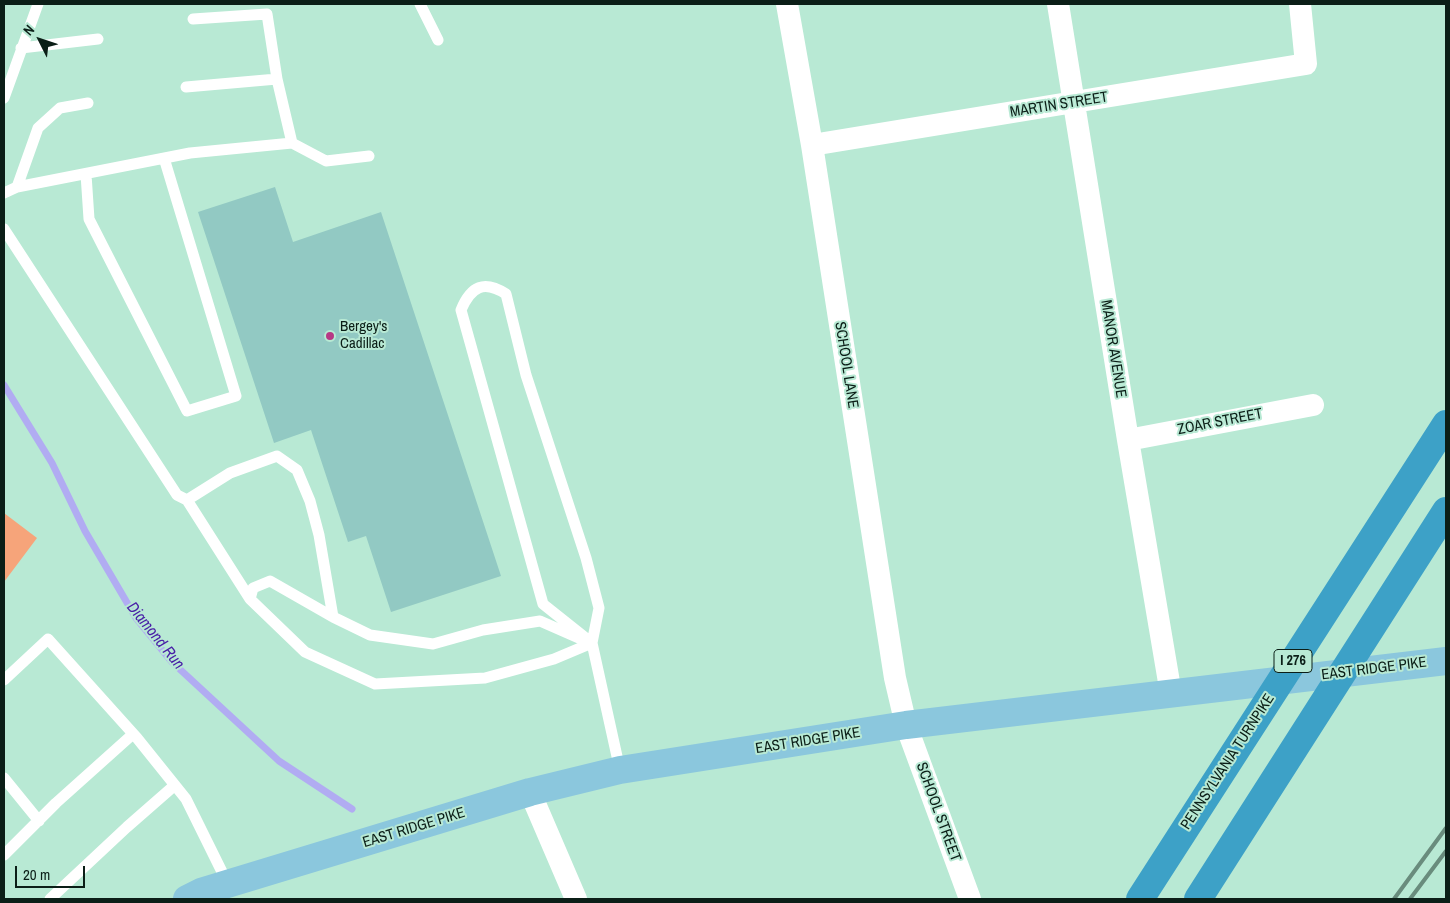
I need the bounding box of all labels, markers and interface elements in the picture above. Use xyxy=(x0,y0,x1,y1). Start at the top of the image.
north arrow xyxy=(15,15,65,65)
text: N xyxy=(19,21,38,39)
street label: MARTIN STREET xyxy=(1009,88,1109,122)
street label: MANOR AVENUE xyxy=(1096,299,1130,399)
place label: Bergey's Cadillac xyxy=(340,318,387,353)
street label: SCHOOL LANE xyxy=(830,320,862,410)
marker: Bergey's Cadillac xyxy=(324,330,336,342)
street label: ZOAR STREET xyxy=(1176,405,1264,439)
water label: Diamond Run xyxy=(122,599,188,673)
road number: I 276 xyxy=(1274,649,1312,672)
street label: EAST RIDGE PIKE xyxy=(1320,654,1428,684)
street label: PENNSYLVANIA TURNPIKE xyxy=(1177,691,1279,833)
street label: EAST RIDGE PIKE xyxy=(754,724,862,758)
street label: SCHOOL STREET xyxy=(912,760,964,864)
street label: EAST RIDGE PIKE xyxy=(361,804,467,852)
scale bar xyxy=(18,856,88,888)
text: 20 m xyxy=(23,864,50,885)

